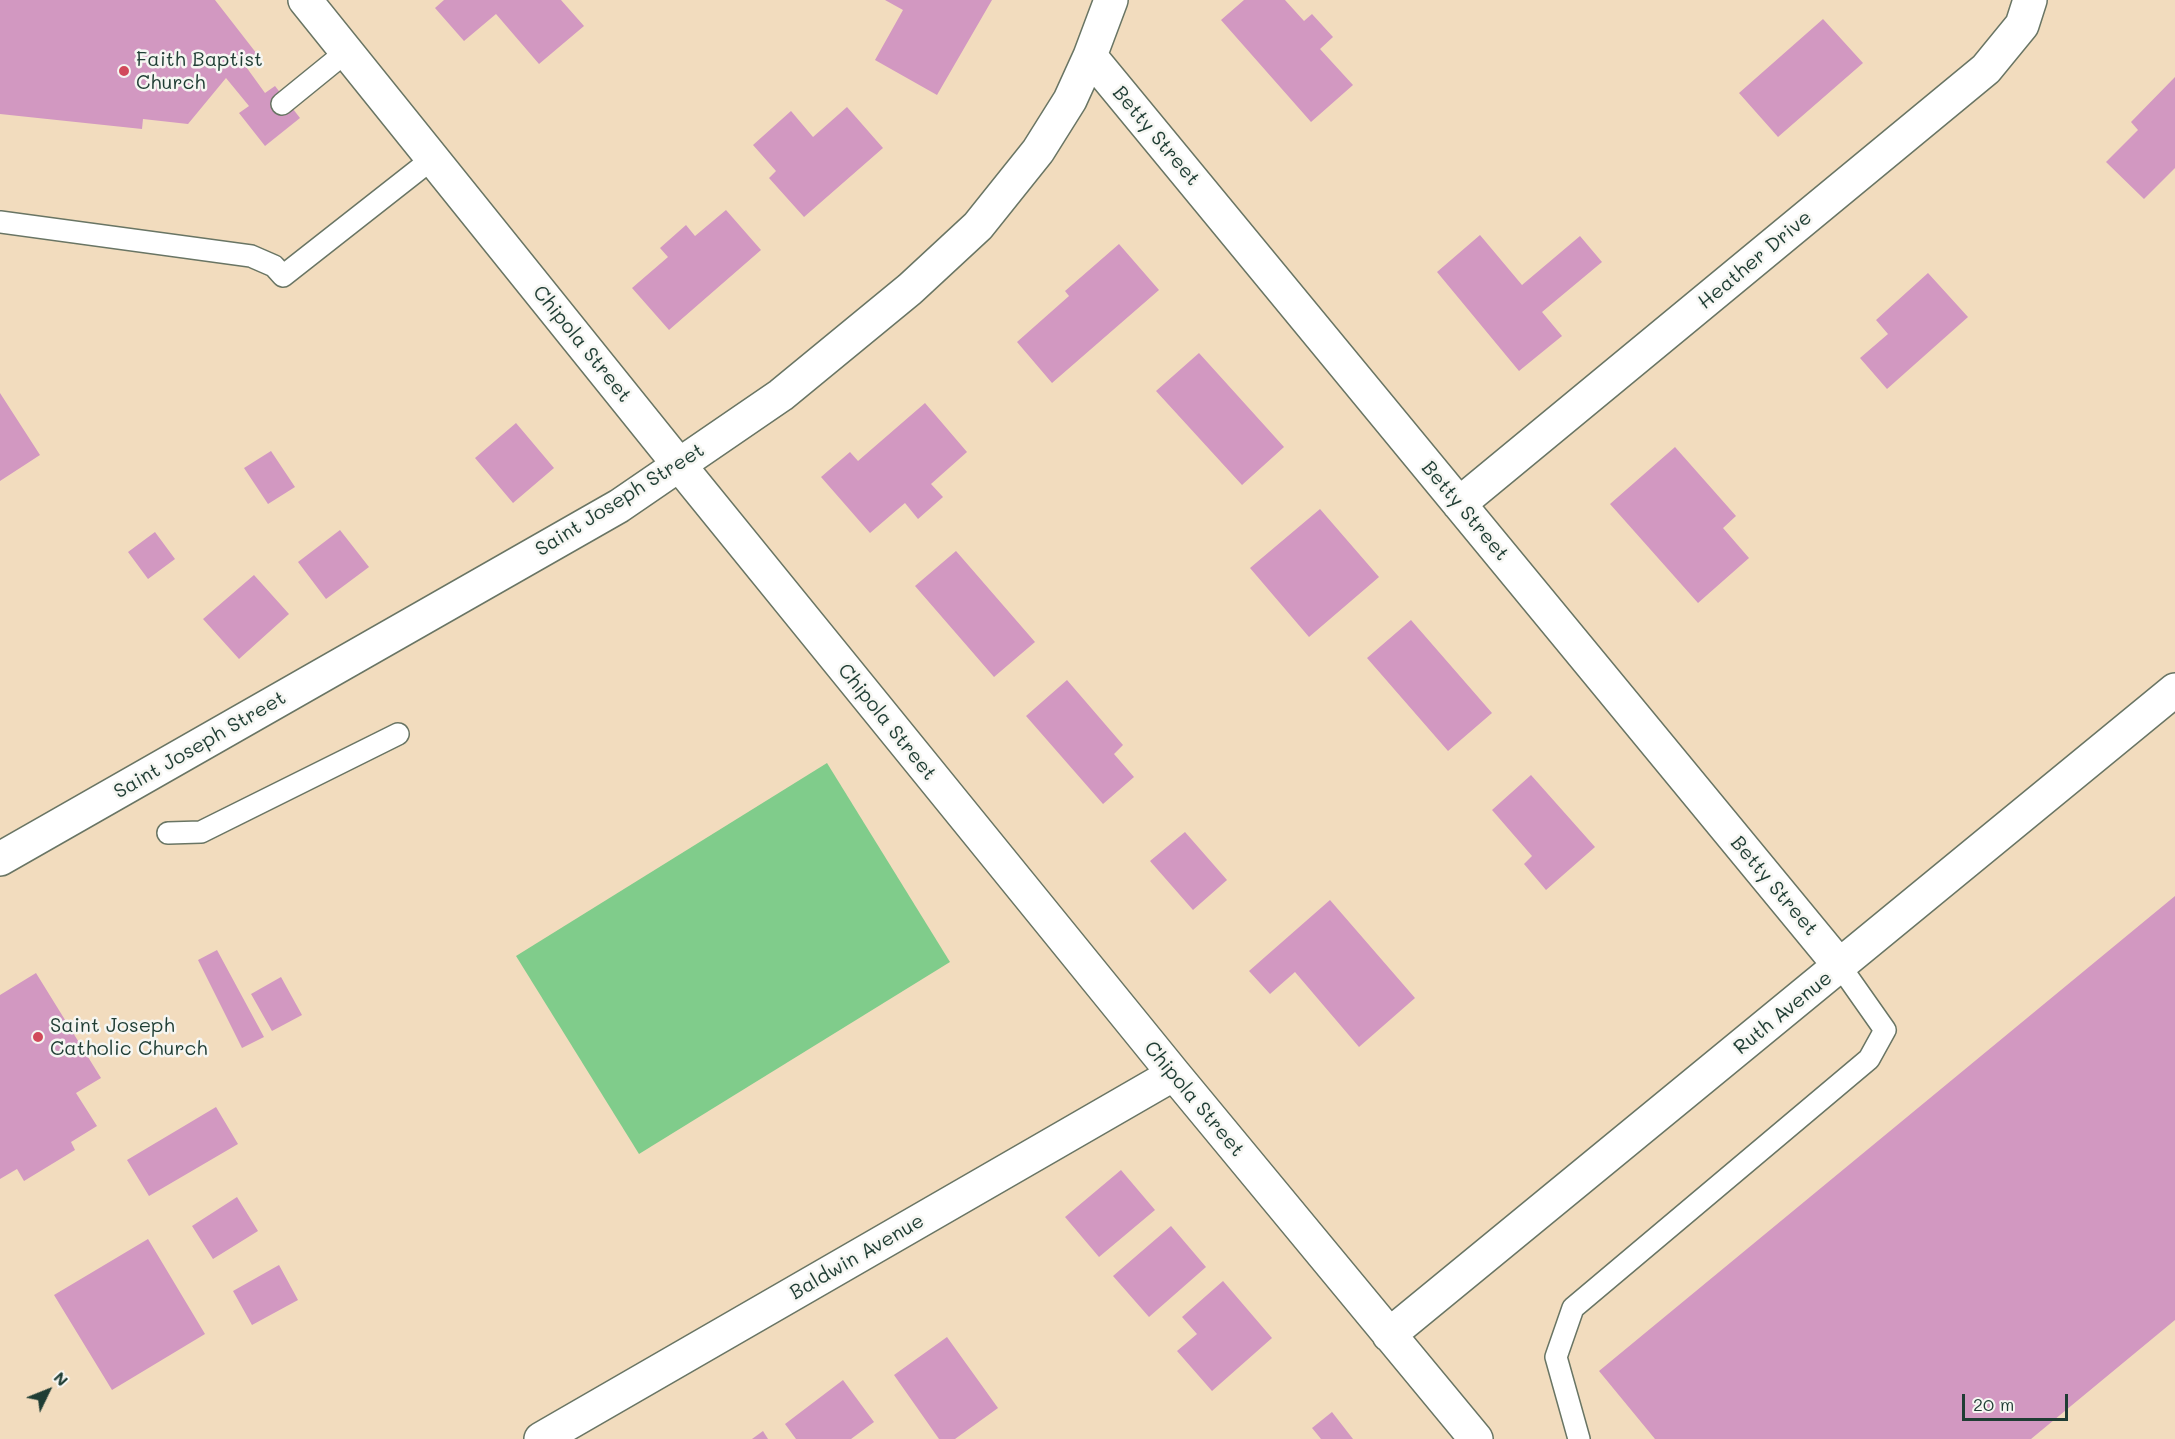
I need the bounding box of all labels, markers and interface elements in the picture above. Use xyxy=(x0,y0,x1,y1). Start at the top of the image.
place label: Faith Baptist Church xyxy=(136,48,263,95)
marker: Faith Baptist Church xyxy=(117,64,131,78)
street label: Betty Street xyxy=(1107,81,1205,191)
street label: Heather Drive xyxy=(1693,206,1817,314)
street label: Chipola Street xyxy=(528,281,636,407)
street label: Saint Joseph Street xyxy=(531,438,709,562)
street label: Betty Street xyxy=(1416,456,1514,566)
street label: Chipola Street xyxy=(833,659,941,785)
street label: Saint Joseph Street xyxy=(110,686,290,804)
street label: Betty Street xyxy=(1725,831,1823,941)
street label: Ruth Avenue xyxy=(1729,966,1837,1060)
place label: Saint Joseph Catholic Church xyxy=(50,1014,208,1061)
marker: Saint Joseph Catholic Church xyxy=(31,1030,45,1044)
street label: Chipola Street xyxy=(1139,1036,1249,1162)
street label: Baldwin Avenue xyxy=(786,1209,928,1305)
north arrow xyxy=(18,1361,78,1421)
text: N xyxy=(50,1367,73,1390)
scale bar xyxy=(1965,1382,2072,1420)
text: 20 m xyxy=(1973,1392,2014,1416)

